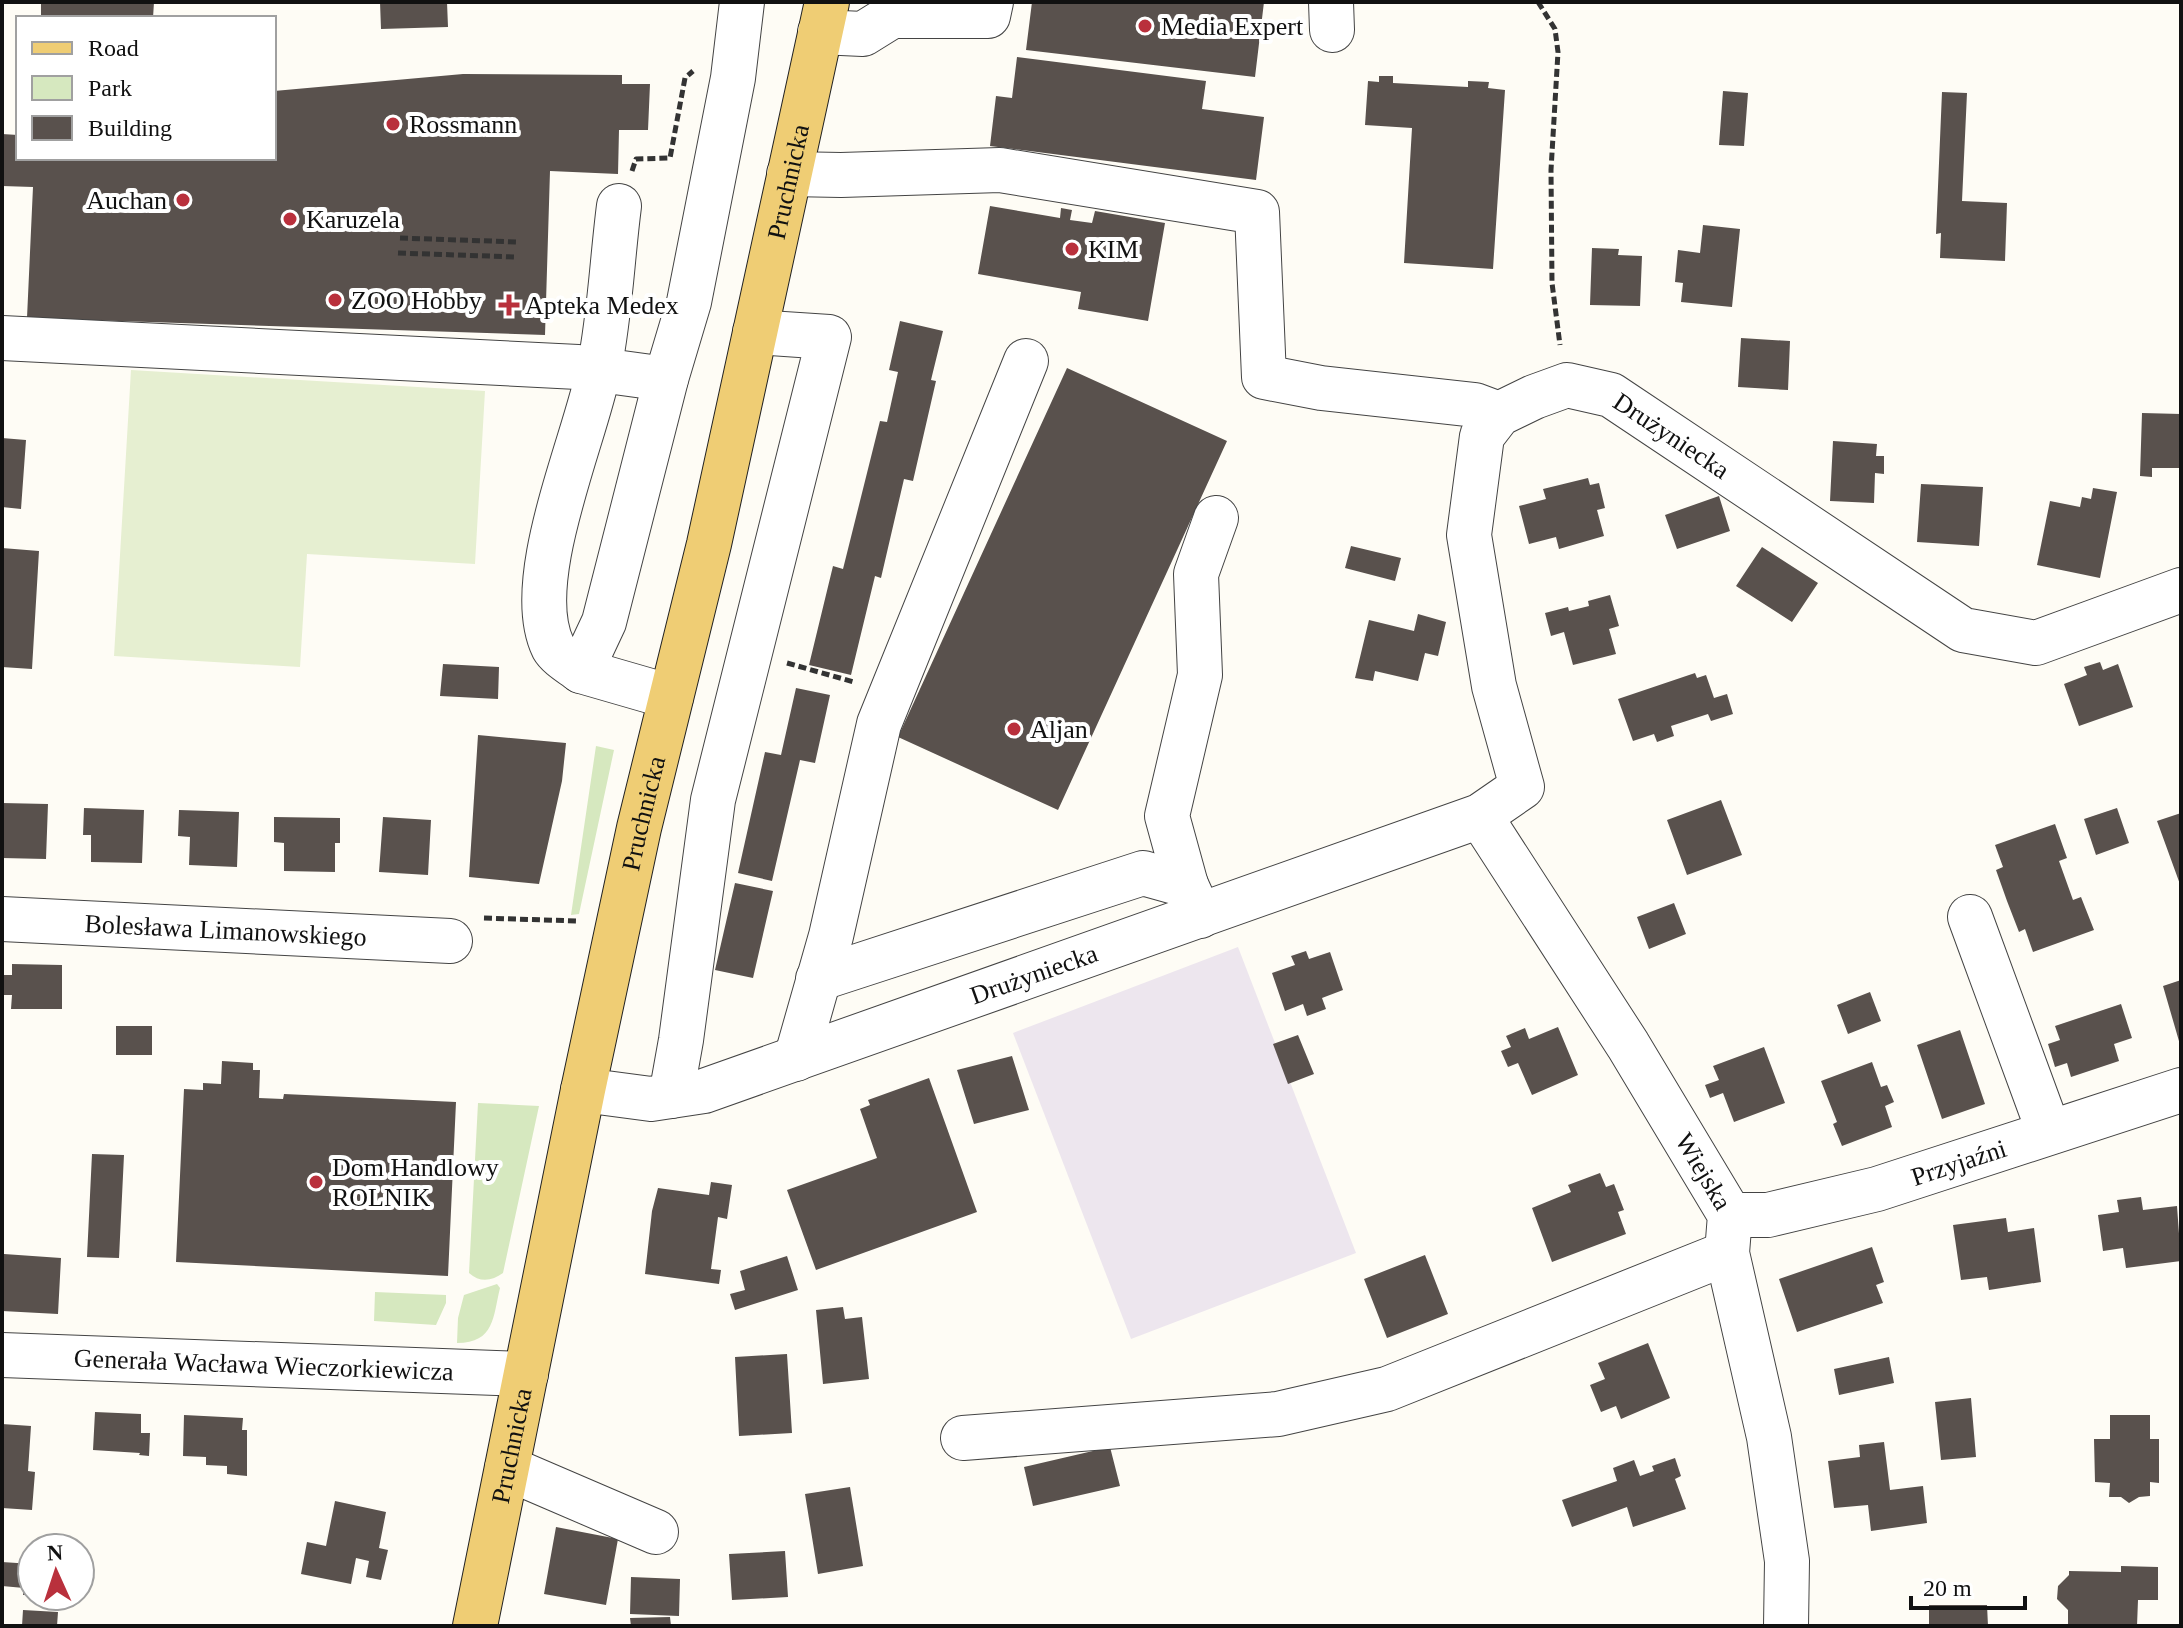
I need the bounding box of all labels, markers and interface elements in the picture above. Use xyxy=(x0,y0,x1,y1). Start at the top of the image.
place label: Media Expert xyxy=(1161,12,1304,41)
legend xyxy=(16,16,276,160)
marker: Media Expert xyxy=(1136,17,1154,35)
text: Road xyxy=(88,35,139,61)
text: Park xyxy=(88,75,132,101)
place label: Rossmann xyxy=(409,110,517,139)
text: Building xyxy=(88,115,172,141)
marker: Rossmann xyxy=(384,115,402,133)
street label: Pruchnicka xyxy=(762,121,815,242)
place label: Auchan xyxy=(86,186,167,215)
marker: Auchan xyxy=(174,191,192,209)
place label: Karuzela xyxy=(306,205,400,234)
marker: Karuzela xyxy=(281,210,299,228)
place label: KIM xyxy=(1088,235,1139,264)
marker: KIM xyxy=(1063,240,1081,258)
place label: ZOO Hobby xyxy=(351,286,482,315)
marker: ZOO Hobby xyxy=(326,291,344,309)
place label: Apteka Medex xyxy=(525,291,679,320)
marker: Apteka Medex xyxy=(500,296,518,314)
street label: Drużyniecka xyxy=(1608,387,1735,485)
place label: Aljan xyxy=(1030,715,1088,744)
marker: Aljan xyxy=(1005,720,1023,738)
street label: Pruchnicka xyxy=(616,753,671,873)
street label: Bolesława Limanowskiego xyxy=(84,909,367,952)
street label: Drużyniecka xyxy=(966,939,1102,1010)
street label: Wiejska xyxy=(1669,1128,1738,1216)
street label: Przyjaźni xyxy=(1908,1134,2010,1192)
place label: Dom Handlowy ROLNIK xyxy=(332,1153,499,1212)
marker: Dom Handlowy ROLNIK xyxy=(307,1173,325,1191)
street label: Generała Wacława Wieczorkiewicza xyxy=(73,1344,455,1386)
street label: Pruchnicka xyxy=(486,1385,538,1506)
north arrow xyxy=(16,1532,96,1612)
text: N xyxy=(46,1540,64,1565)
scale bar xyxy=(1911,1560,2025,1610)
text: 20 m xyxy=(1923,1575,1972,1601)

